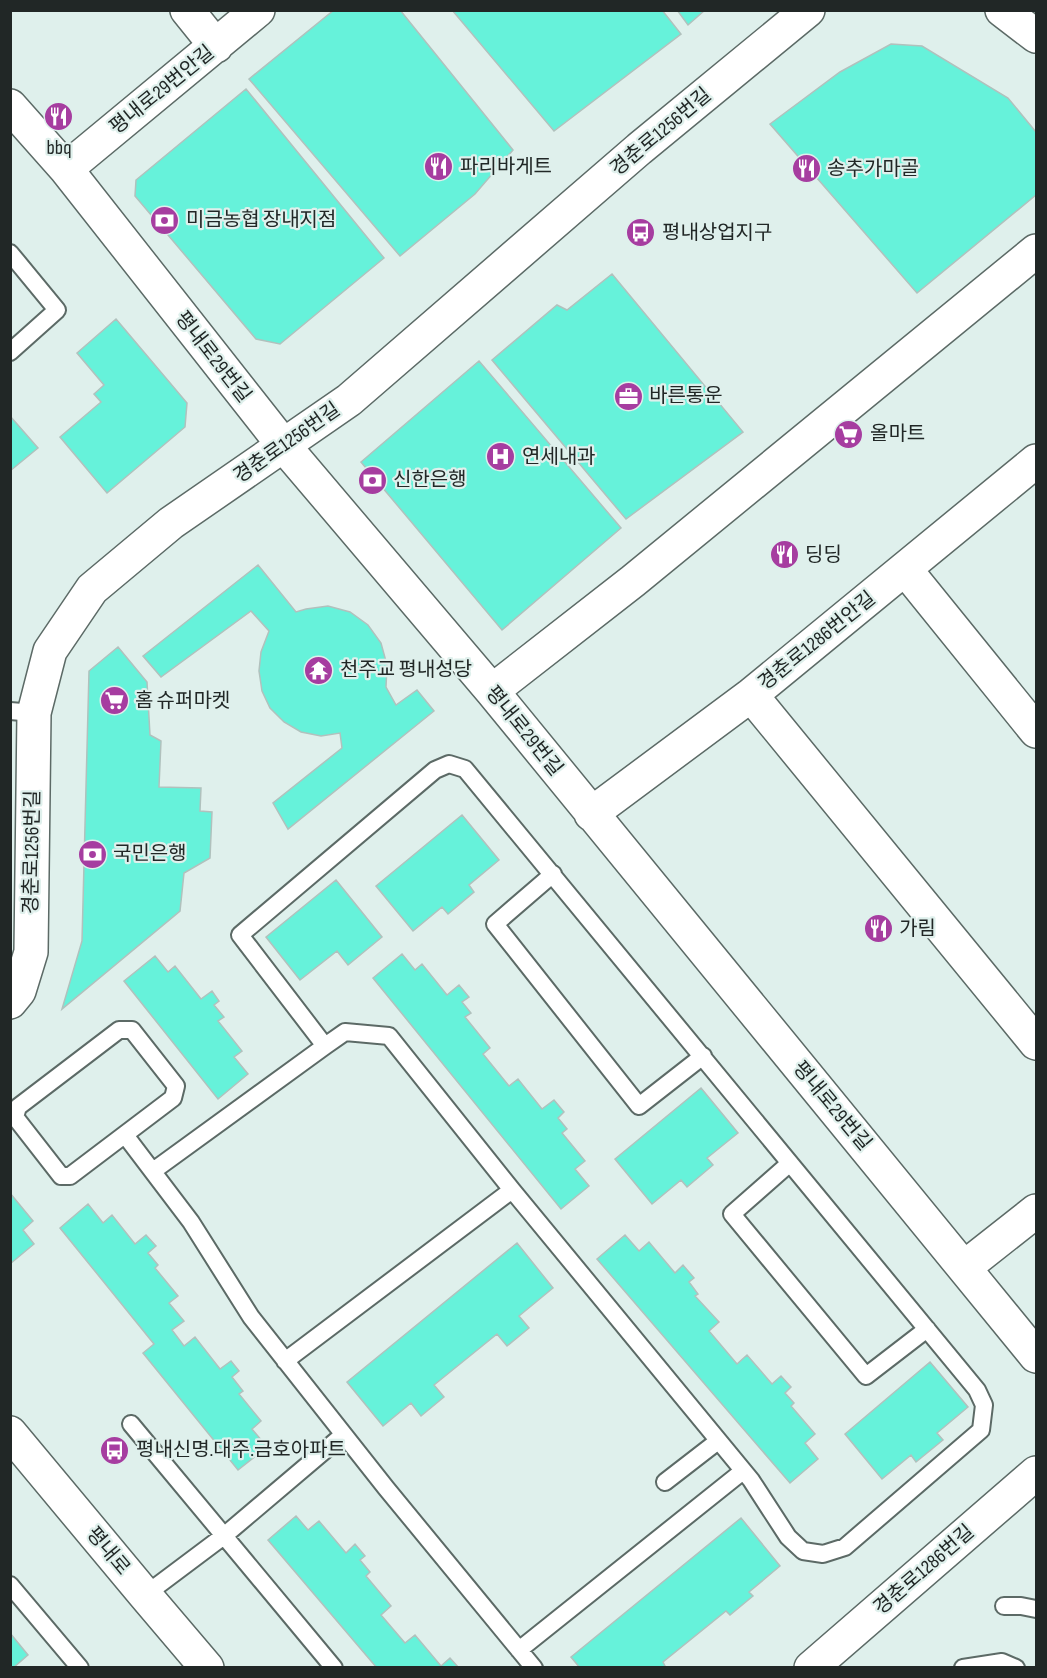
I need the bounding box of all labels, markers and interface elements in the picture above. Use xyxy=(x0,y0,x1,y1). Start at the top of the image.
street label: 평내로29번안길 xyxy=(105,41,219,139)
street label: 경춘로1256번길 xyxy=(606,83,716,181)
restaurant icon: bbq xyxy=(43,101,75,133)
place label: bbq xyxy=(47,136,71,160)
restaurant icon: 파리바게트 xyxy=(423,151,455,183)
restaurant icon: 송추가마골 xyxy=(790,153,822,185)
place label: 파리바게트 xyxy=(460,155,552,179)
place label: 송추가마골 xyxy=(827,157,919,181)
bank icon: 미금농협 장내지점 xyxy=(149,204,181,236)
place label: 미금농협 장내지점 xyxy=(186,208,336,232)
bus stop icon: 평내상업지구 xyxy=(625,217,657,249)
place label: 평내상업지구 xyxy=(662,221,772,245)
street label: 평내로29번길 xyxy=(170,307,256,407)
office icon: 바른통운 xyxy=(612,380,644,412)
place label: 바른통운 xyxy=(649,384,723,408)
street label: 경춘로1256번길 xyxy=(229,398,345,488)
supermarket icon: 올마트 xyxy=(833,418,865,450)
place label: 올마트 xyxy=(870,422,925,446)
hospital icon: 연세내과 xyxy=(485,441,517,473)
place label: 연세내과 xyxy=(522,445,596,469)
bank icon: 신한은행 xyxy=(356,464,388,496)
place label: 신한은행 xyxy=(393,468,467,492)
restaurant icon: 딩딩 xyxy=(768,539,800,571)
place label: 딩딩 xyxy=(805,543,842,567)
street label: 경춘로1286번안길 xyxy=(754,587,880,695)
temple icon: 천주교 평내성당 xyxy=(303,654,335,686)
place label: 천주교 평내성당 xyxy=(340,658,472,682)
street label: 평내로29번길 xyxy=(480,681,568,781)
supermarket icon: 홈 슈퍼마켓 xyxy=(98,685,130,717)
place label: 홈 슈퍼마켓 xyxy=(135,689,230,713)
street label: 경춘로1256번길 xyxy=(19,790,45,914)
bank icon: 국민은행 xyxy=(76,838,108,870)
place label: 국민은행 xyxy=(113,842,187,866)
restaurant icon: 가림 xyxy=(862,913,894,945)
place label: 가림 xyxy=(899,917,936,941)
street label: 평내로29번길 xyxy=(788,1056,876,1156)
bus stop icon: 평내신명.대주.금호아파트 xyxy=(99,1434,131,1466)
place label: 평내신명.대주.금호아파트 xyxy=(136,1438,346,1462)
street label: 경춘로1286번길 xyxy=(869,1520,979,1620)
street label: 평내로 xyxy=(81,1522,135,1580)

